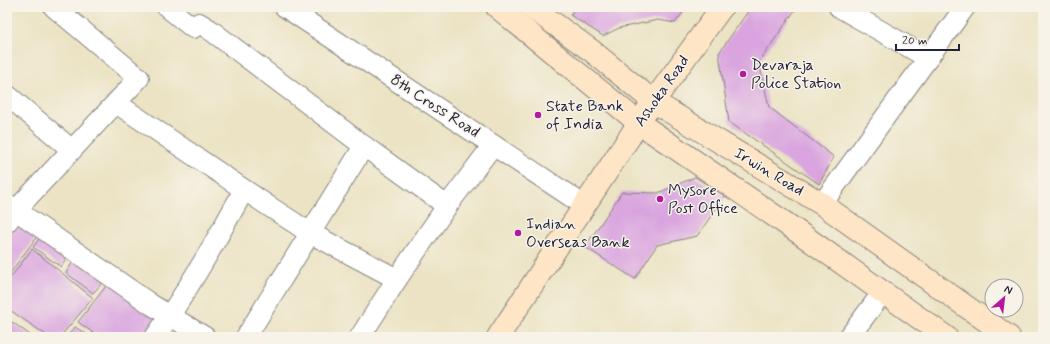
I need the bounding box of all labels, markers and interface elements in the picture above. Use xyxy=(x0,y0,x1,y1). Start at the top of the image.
scale bar xyxy=(896,26,959,52)
text: 20 m xyxy=(902,33,928,49)
street label: Ashoka Road xyxy=(630,51,694,131)
place label: Devaraja Police Station xyxy=(751,55,841,94)
street label: 8th Cross Road xyxy=(386,69,484,143)
marker: Devaraja Police Station xyxy=(738,69,748,79)
place label: State Bank of India xyxy=(546,96,624,135)
marker: State Bank of India xyxy=(533,110,543,120)
street label: Irwin Road xyxy=(730,143,808,201)
place label: Mysore Post Office xyxy=(668,180,738,219)
marker: Mysore Post Office xyxy=(655,194,665,204)
place label: Indian Overseas Bank xyxy=(526,214,630,253)
marker: Indian Overseas Bank xyxy=(513,228,523,238)
north arrow xyxy=(984,278,1024,318)
text: N xyxy=(1002,282,1015,298)

